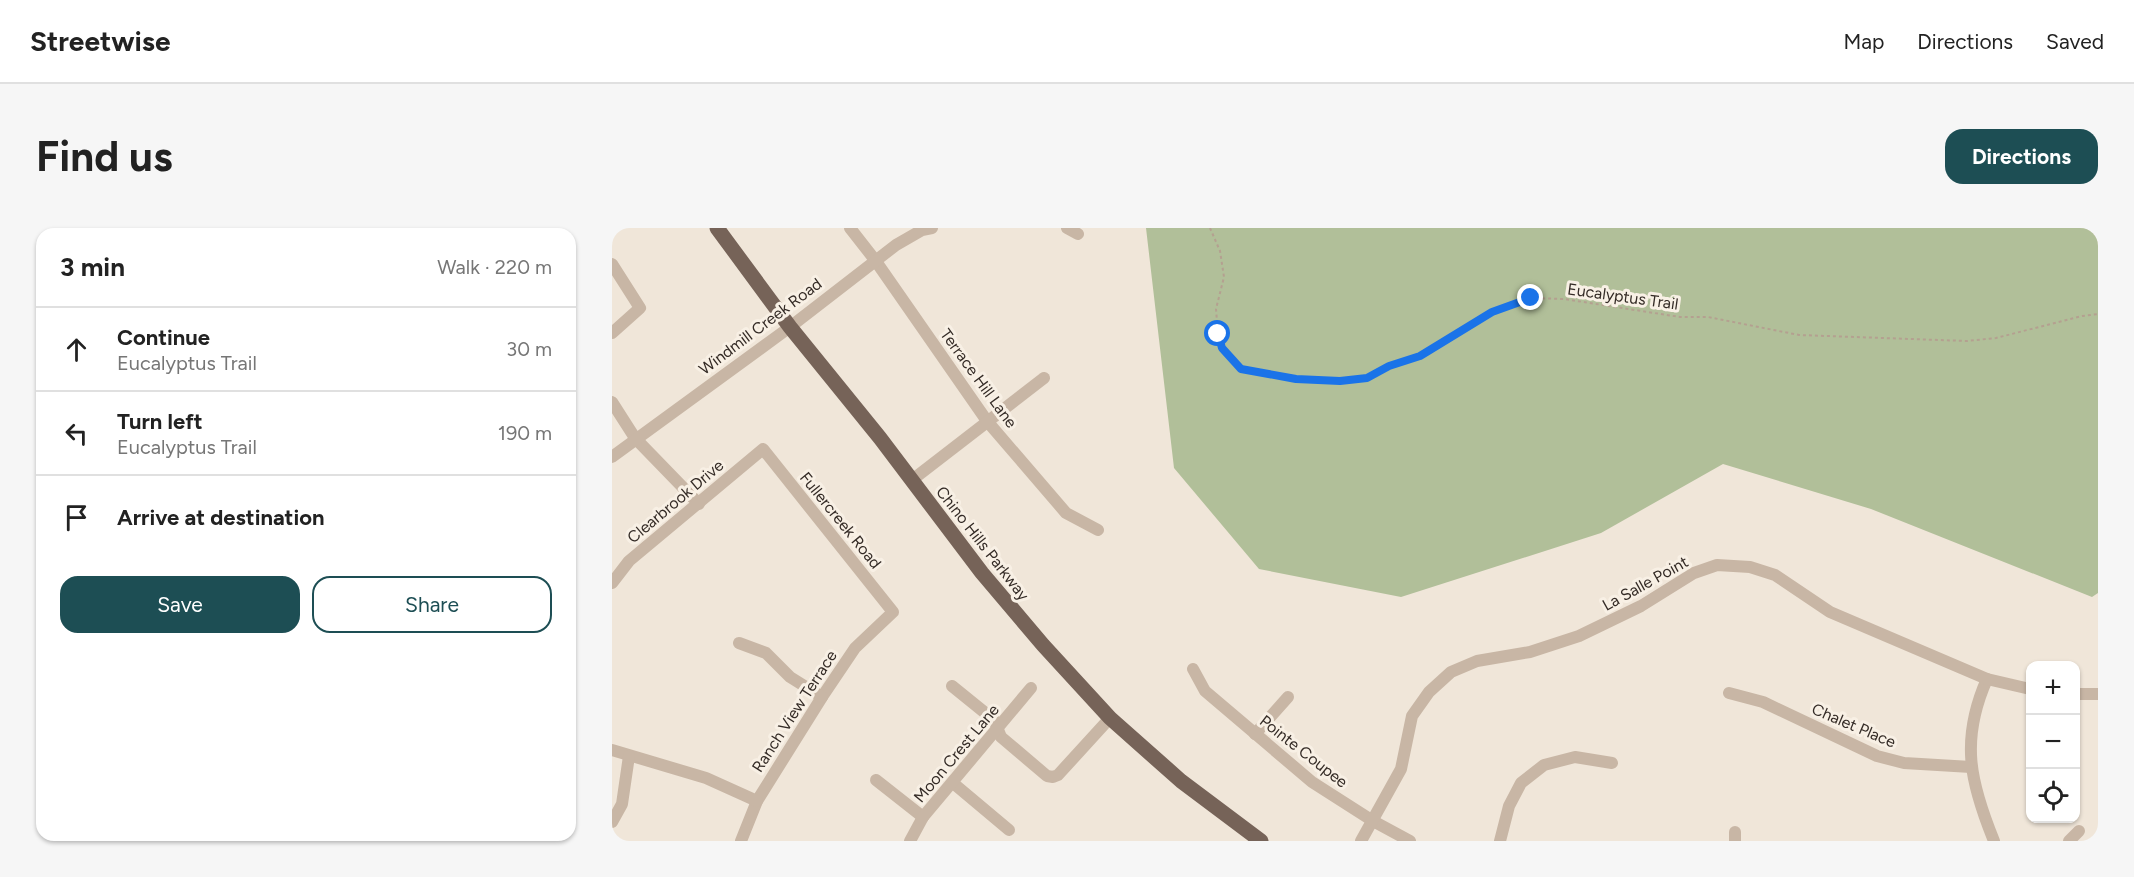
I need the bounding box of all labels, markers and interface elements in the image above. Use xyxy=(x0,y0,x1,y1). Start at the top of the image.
text: Streetwise xyxy=(30,24,170,58)
text: Map xyxy=(1843,29,1884,54)
text: Directions xyxy=(1917,29,2013,54)
text: Saved xyxy=(2046,29,2104,54)
button: Directions xyxy=(1945,129,2098,184)
text: Find us xyxy=(36,131,173,182)
text: 3 min xyxy=(60,251,125,283)
text: Walk · 220 m xyxy=(437,255,552,279)
street label: Windmill Creek Road xyxy=(695,274,825,379)
street label: Eucalyptus Trail xyxy=(1566,279,1680,314)
route end xyxy=(1517,284,1543,310)
route start xyxy=(1204,320,1230,346)
text: Continue xyxy=(117,324,210,351)
street label: Terrace Hill Lane xyxy=(936,325,1021,432)
icon: ahead xyxy=(60,333,93,366)
text: 30 m xyxy=(506,337,552,361)
text: Eucalyptus Trail xyxy=(117,351,257,375)
text: Turn left xyxy=(117,408,203,435)
icon: left xyxy=(60,417,93,450)
text: 190 m xyxy=(498,421,552,445)
text: Eucalyptus Trail xyxy=(117,435,257,459)
street label: Clearbrook Drive xyxy=(623,456,727,547)
street label: Fullercreek Road xyxy=(796,468,885,572)
street label: Chino Hills Parkway xyxy=(932,482,1033,605)
icon: arrive xyxy=(60,501,93,534)
text: Arrive at destination xyxy=(117,504,325,531)
street label: La Salle Point xyxy=(1599,552,1691,615)
button: Save xyxy=(60,576,300,633)
button: Share xyxy=(312,576,552,633)
street label: Ranch View Terrace xyxy=(748,647,841,776)
map controls xyxy=(2026,661,2080,823)
button: + xyxy=(2026,661,2080,715)
street label: Chalet Place xyxy=(1809,699,1899,752)
street label: Moon Crest Lane xyxy=(910,700,1003,806)
street label: Pointe Coupee xyxy=(1256,711,1352,792)
button: − xyxy=(2026,715,2080,769)
button: locate xyxy=(2026,769,2080,823)

